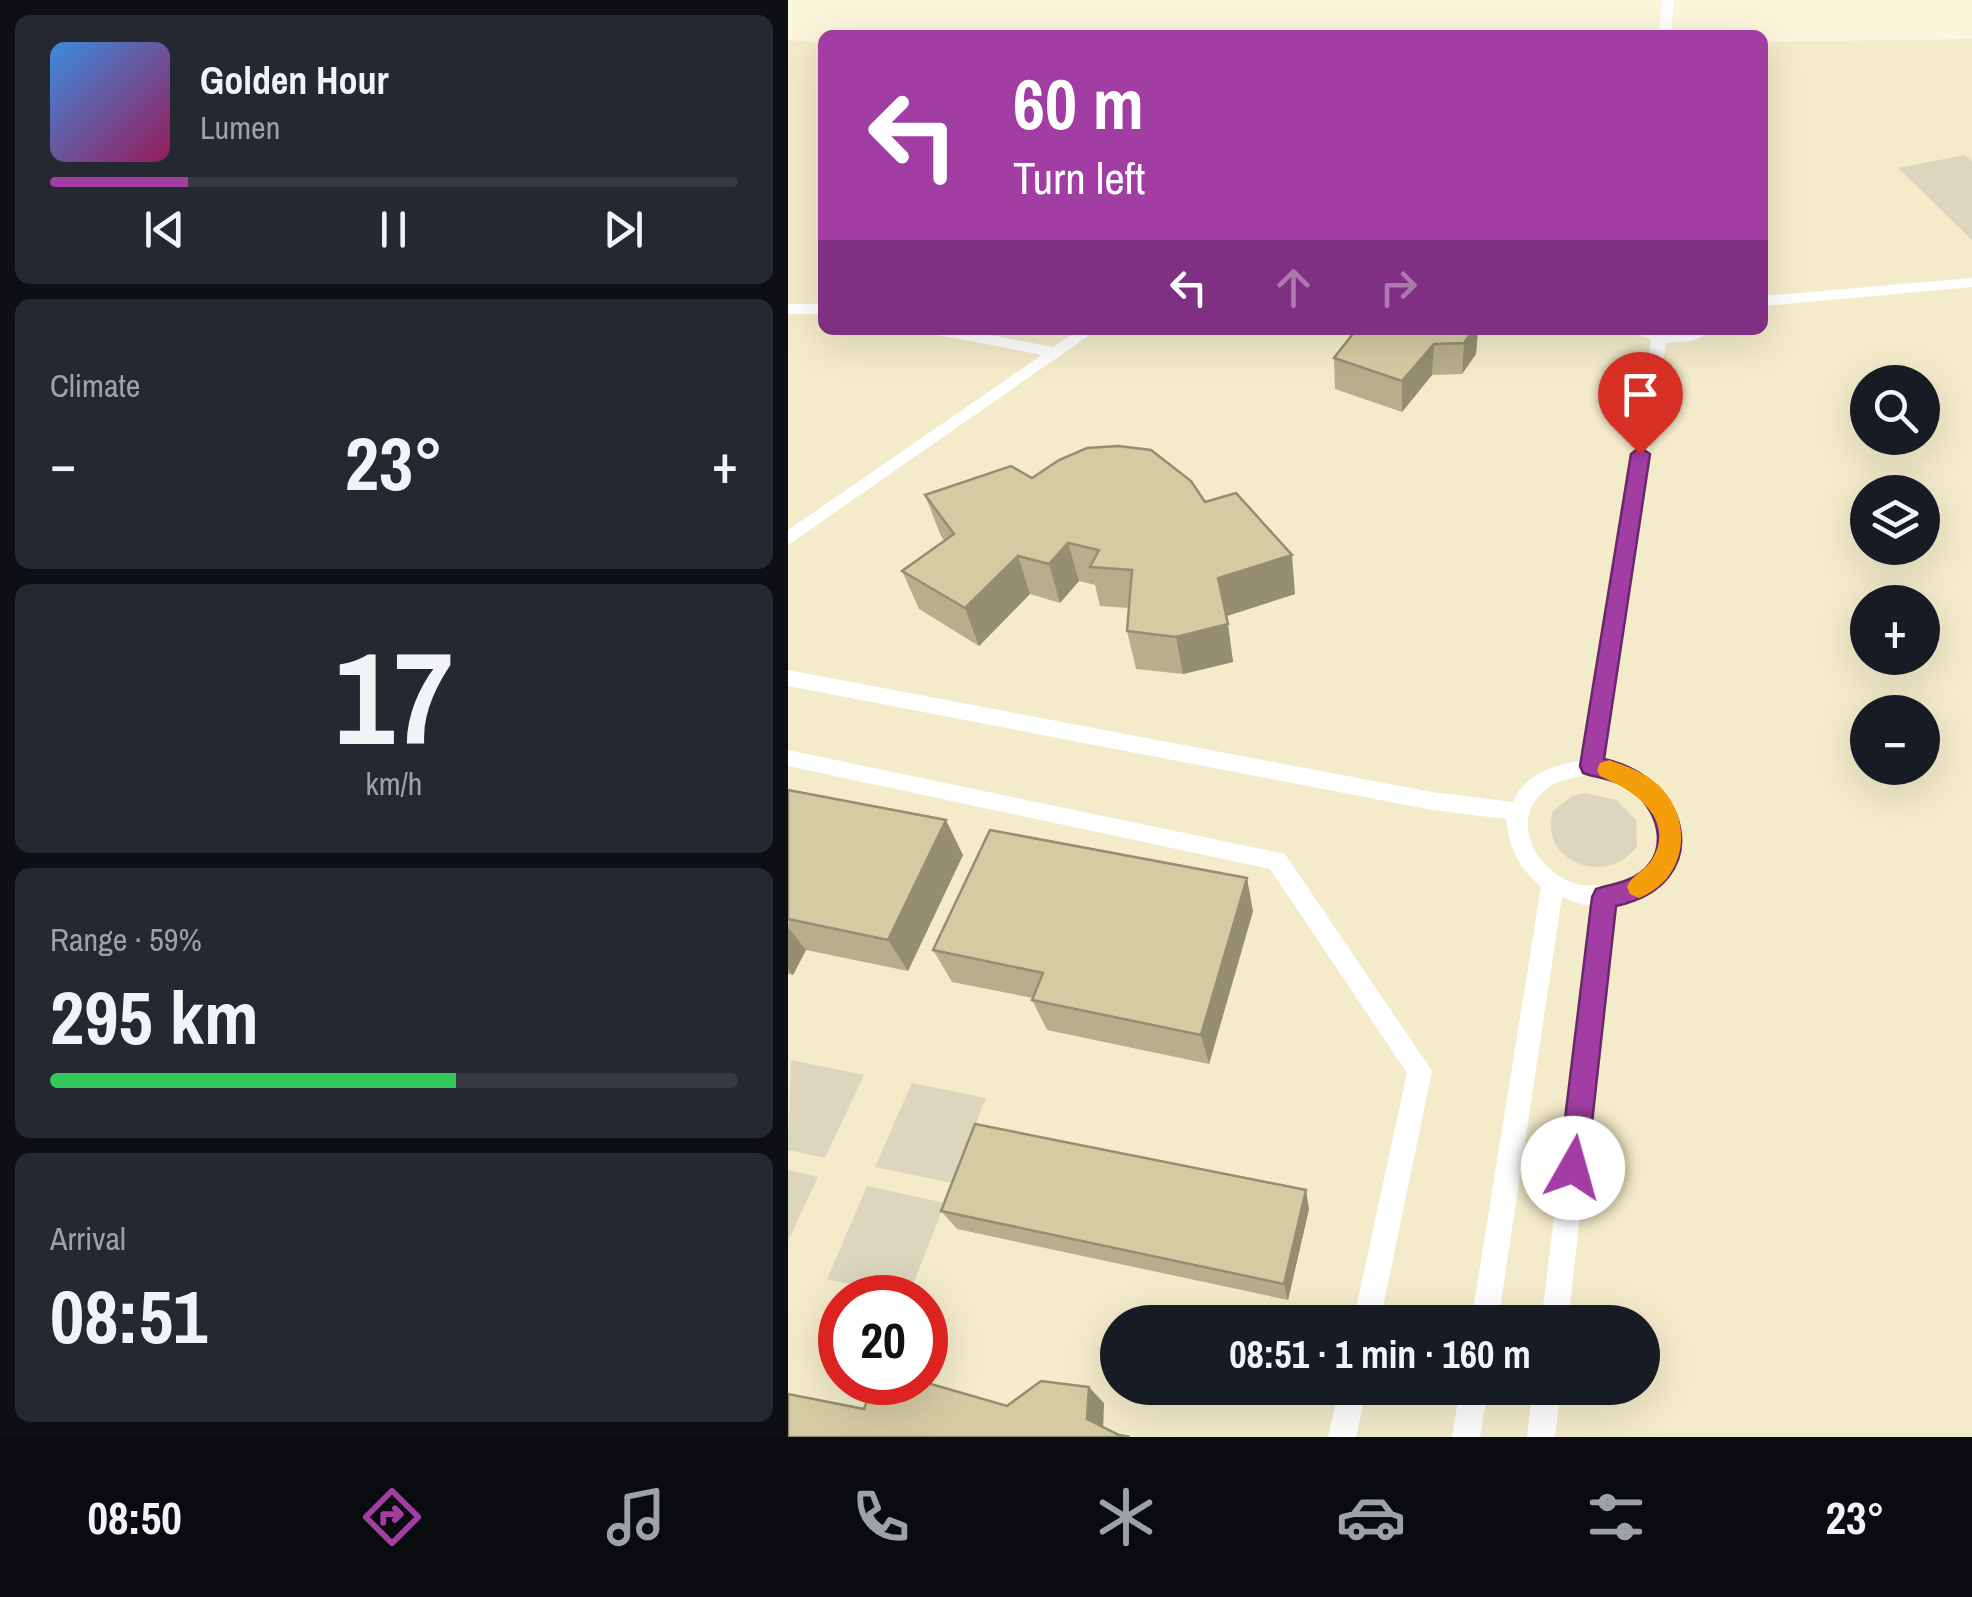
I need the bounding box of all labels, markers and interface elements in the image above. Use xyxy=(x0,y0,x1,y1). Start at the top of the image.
text: Golden Hour xyxy=(200,55,389,106)
text: 60 m xyxy=(1013,57,1144,151)
icon: left xyxy=(848,70,978,200)
text: Lumen xyxy=(200,106,280,149)
text: Turn left xyxy=(1013,147,1145,208)
icon: previous xyxy=(137,202,192,257)
icon: pause xyxy=(366,202,421,257)
icon: next xyxy=(596,202,651,257)
icon: left xyxy=(1161,260,1216,315)
icon: ahead xyxy=(1266,260,1321,315)
icon: right xyxy=(1371,260,1426,315)
pin xyxy=(1598,352,1683,455)
text: Climate xyxy=(50,364,140,407)
map controls xyxy=(1850,365,1940,785)
button: search xyxy=(1850,365,1940,455)
icon: arrive xyxy=(1613,367,1668,422)
text: 23° xyxy=(345,412,443,513)
text: − xyxy=(50,426,76,500)
text: + xyxy=(712,426,738,500)
button: layers xyxy=(1850,475,1940,565)
button: + xyxy=(1850,585,1940,675)
text: 17 xyxy=(335,609,453,785)
button: − xyxy=(1850,695,1940,785)
text: km/h xyxy=(366,762,422,805)
text: Range · 59% xyxy=(50,918,202,961)
text: 295 km xyxy=(50,966,259,1067)
position arrow xyxy=(1521,1116,1625,1220)
text: Arrival xyxy=(50,1217,126,1260)
text: 08:51 xyxy=(50,1265,207,1366)
speed limit sign: 20 xyxy=(818,1275,948,1405)
text: 08:51 · 1 min · 160 m xyxy=(1229,1329,1531,1380)
icon: directions xyxy=(357,1482,427,1552)
icon: music xyxy=(601,1482,671,1552)
icon: phone xyxy=(846,1482,916,1552)
icon: climate xyxy=(1091,1482,1161,1552)
icon: car xyxy=(1336,1482,1406,1552)
icon: filters xyxy=(1581,1482,1651,1552)
text: 08:50 xyxy=(87,1487,182,1548)
text: 23° xyxy=(1825,1487,1885,1548)

